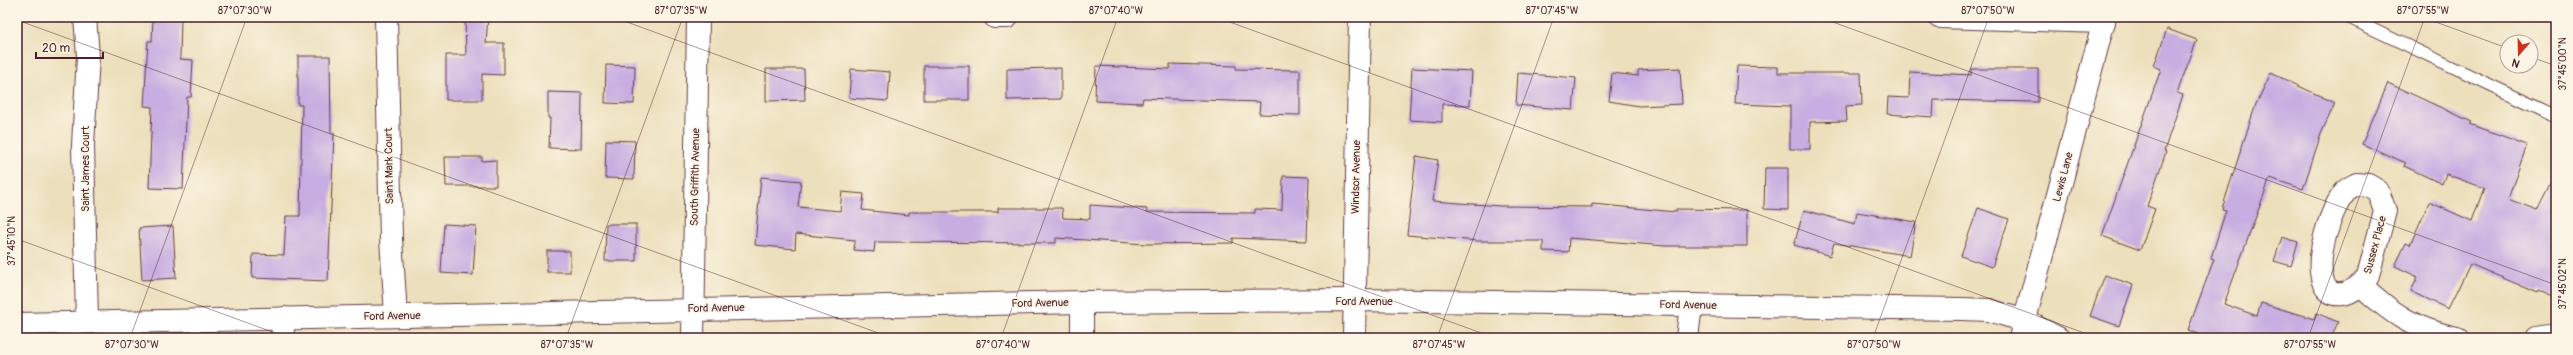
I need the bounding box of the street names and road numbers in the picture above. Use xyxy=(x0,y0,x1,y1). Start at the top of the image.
street label: Saint James Court xyxy=(79,126,92,212)
street label: Saint Mark Court xyxy=(382,127,396,205)
street label: South Griffith Avenue xyxy=(688,127,702,226)
street label: Windsor Avenue xyxy=(1349,139,1363,214)
street label: Lewis Lane xyxy=(2050,150,2076,203)
street label: Sussex Place xyxy=(2361,214,2389,276)
street label: Ford Avenue xyxy=(1335,295,1393,308)
street label: Ford Avenue xyxy=(1011,296,1069,310)
street label: Ford Avenue xyxy=(1659,298,1717,312)
street label: Ford Avenue xyxy=(687,301,745,315)
street label: Ford Avenue xyxy=(363,309,421,323)

